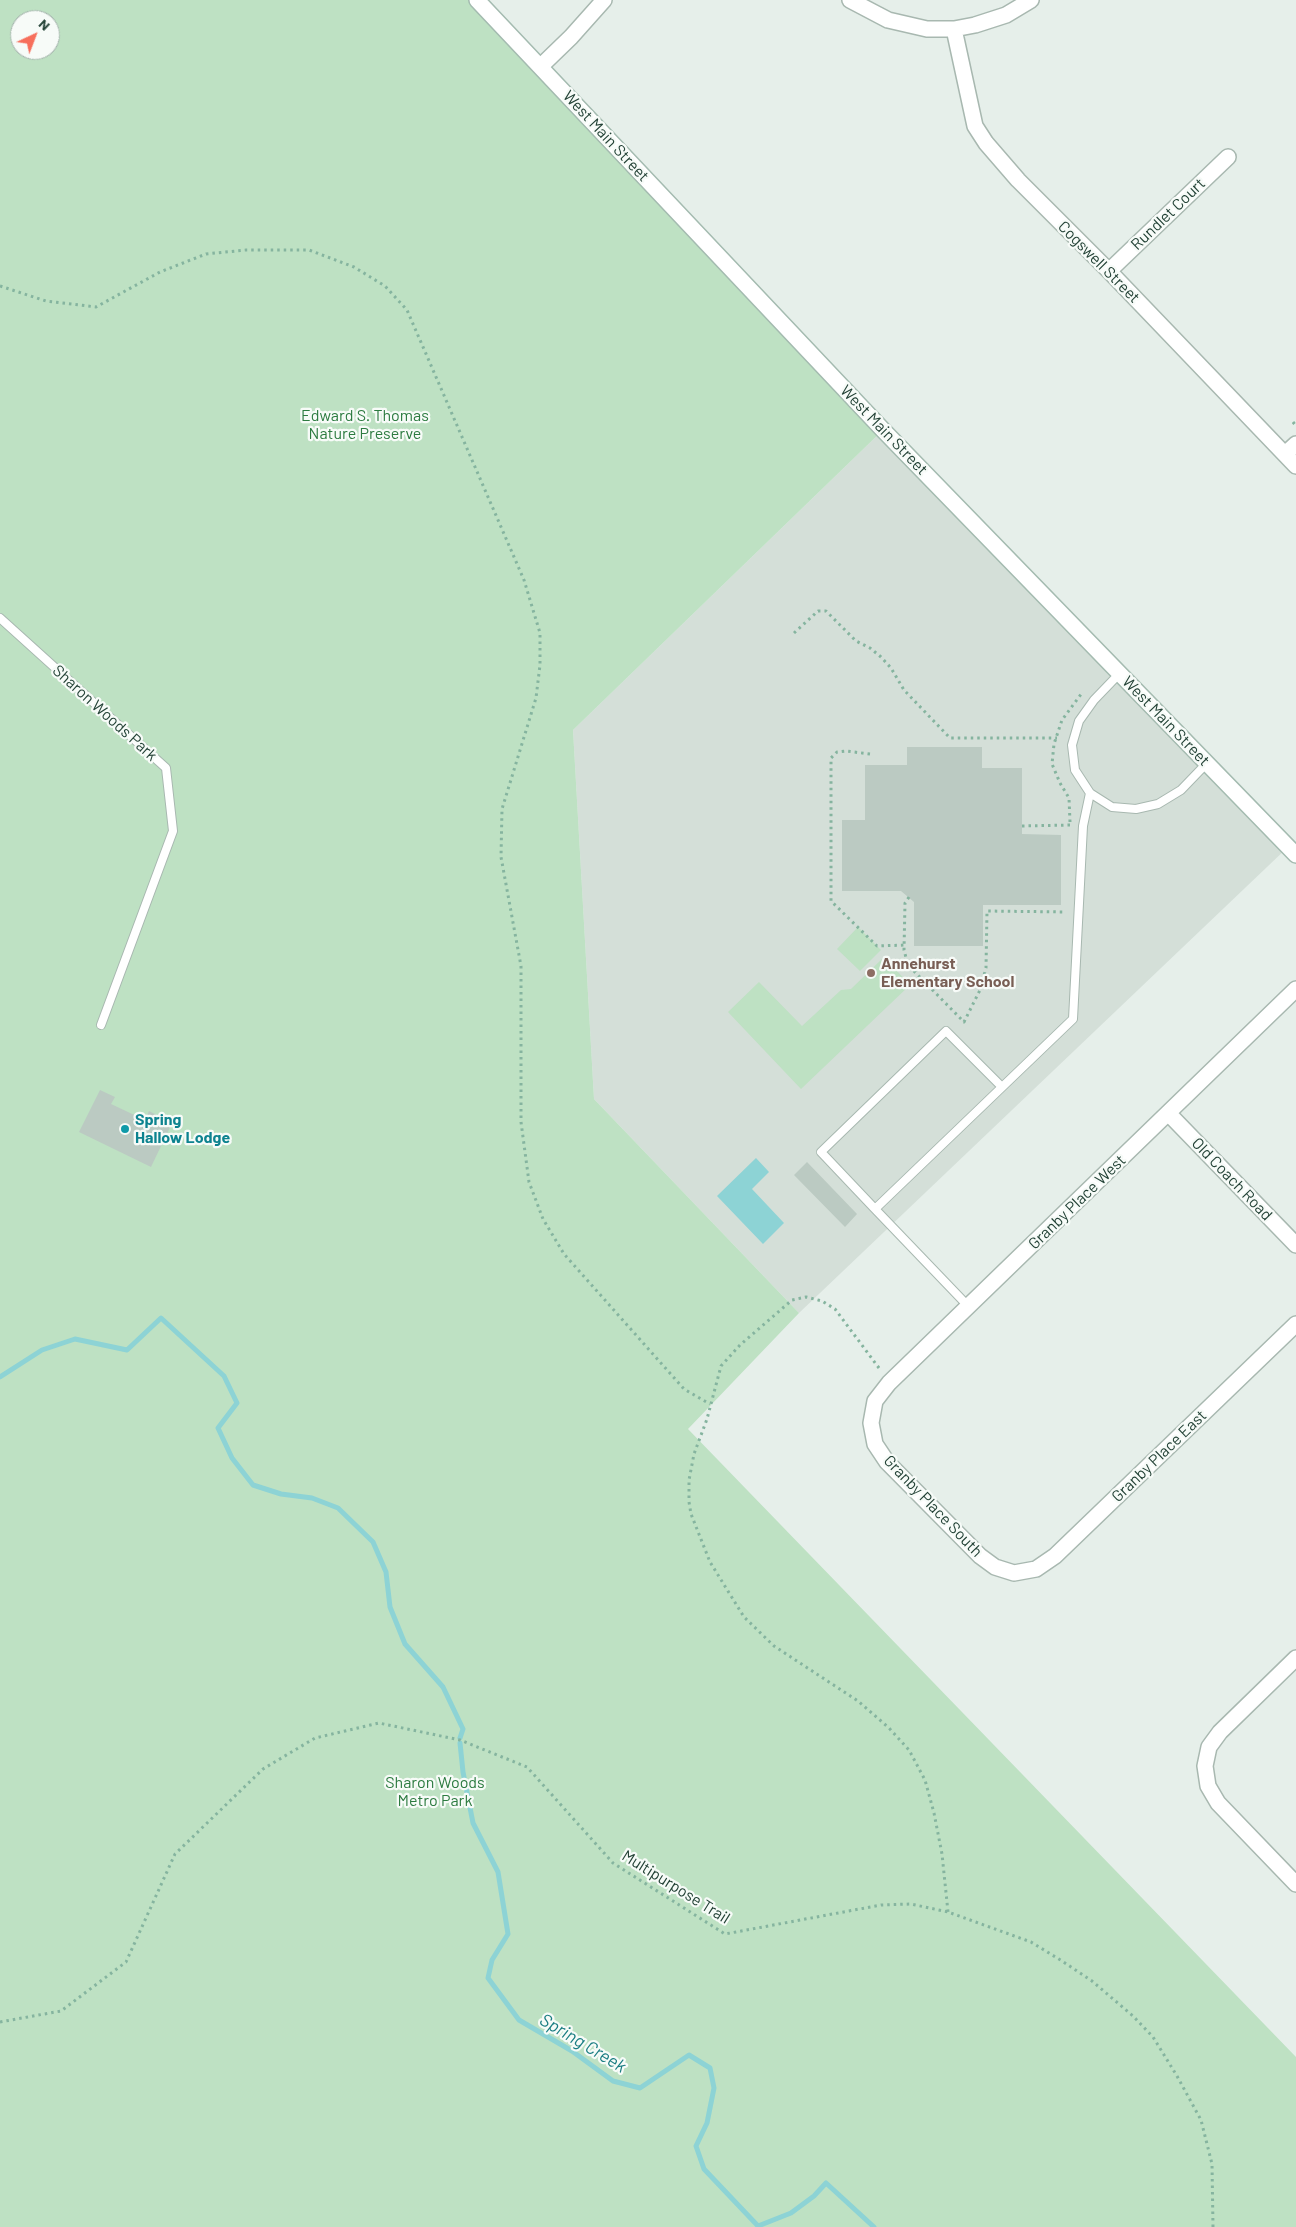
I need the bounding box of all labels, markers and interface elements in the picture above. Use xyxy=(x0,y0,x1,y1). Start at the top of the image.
north arrow xyxy=(10,10,60,60)
text: N xyxy=(36,15,54,34)
street label: West Main Street xyxy=(559,86,653,186)
street label: Rundlet Court xyxy=(1127,174,1209,254)
street label: Cogswell Street xyxy=(1054,217,1144,307)
street label: West Main Street xyxy=(836,381,932,479)
park label: Edward S. Thomas Nature Preserve xyxy=(301,406,429,444)
street label: Sharon Woods Park xyxy=(49,661,161,765)
street label: West Main Street xyxy=(1118,672,1214,770)
place label: Annehurst Elementary School xyxy=(881,954,1014,992)
marker: Annehurst Elementary School xyxy=(865,967,877,979)
place label: Spring Hallow Lodge xyxy=(135,1110,230,1148)
marker: Spring Hallow Lodge xyxy=(119,1123,131,1135)
street label: Old Coach Road xyxy=(1188,1134,1276,1224)
street label: Granby Place West xyxy=(1024,1151,1130,1253)
street label: Granby Place East xyxy=(1108,1406,1210,1506)
street label: Granby Place South xyxy=(880,1451,986,1561)
park label: Sharon Woods Metro Park xyxy=(385,1773,485,1811)
street label: Multipurpose Trail xyxy=(618,1846,734,1928)
water label: Spring Creek xyxy=(536,2009,630,2077)

